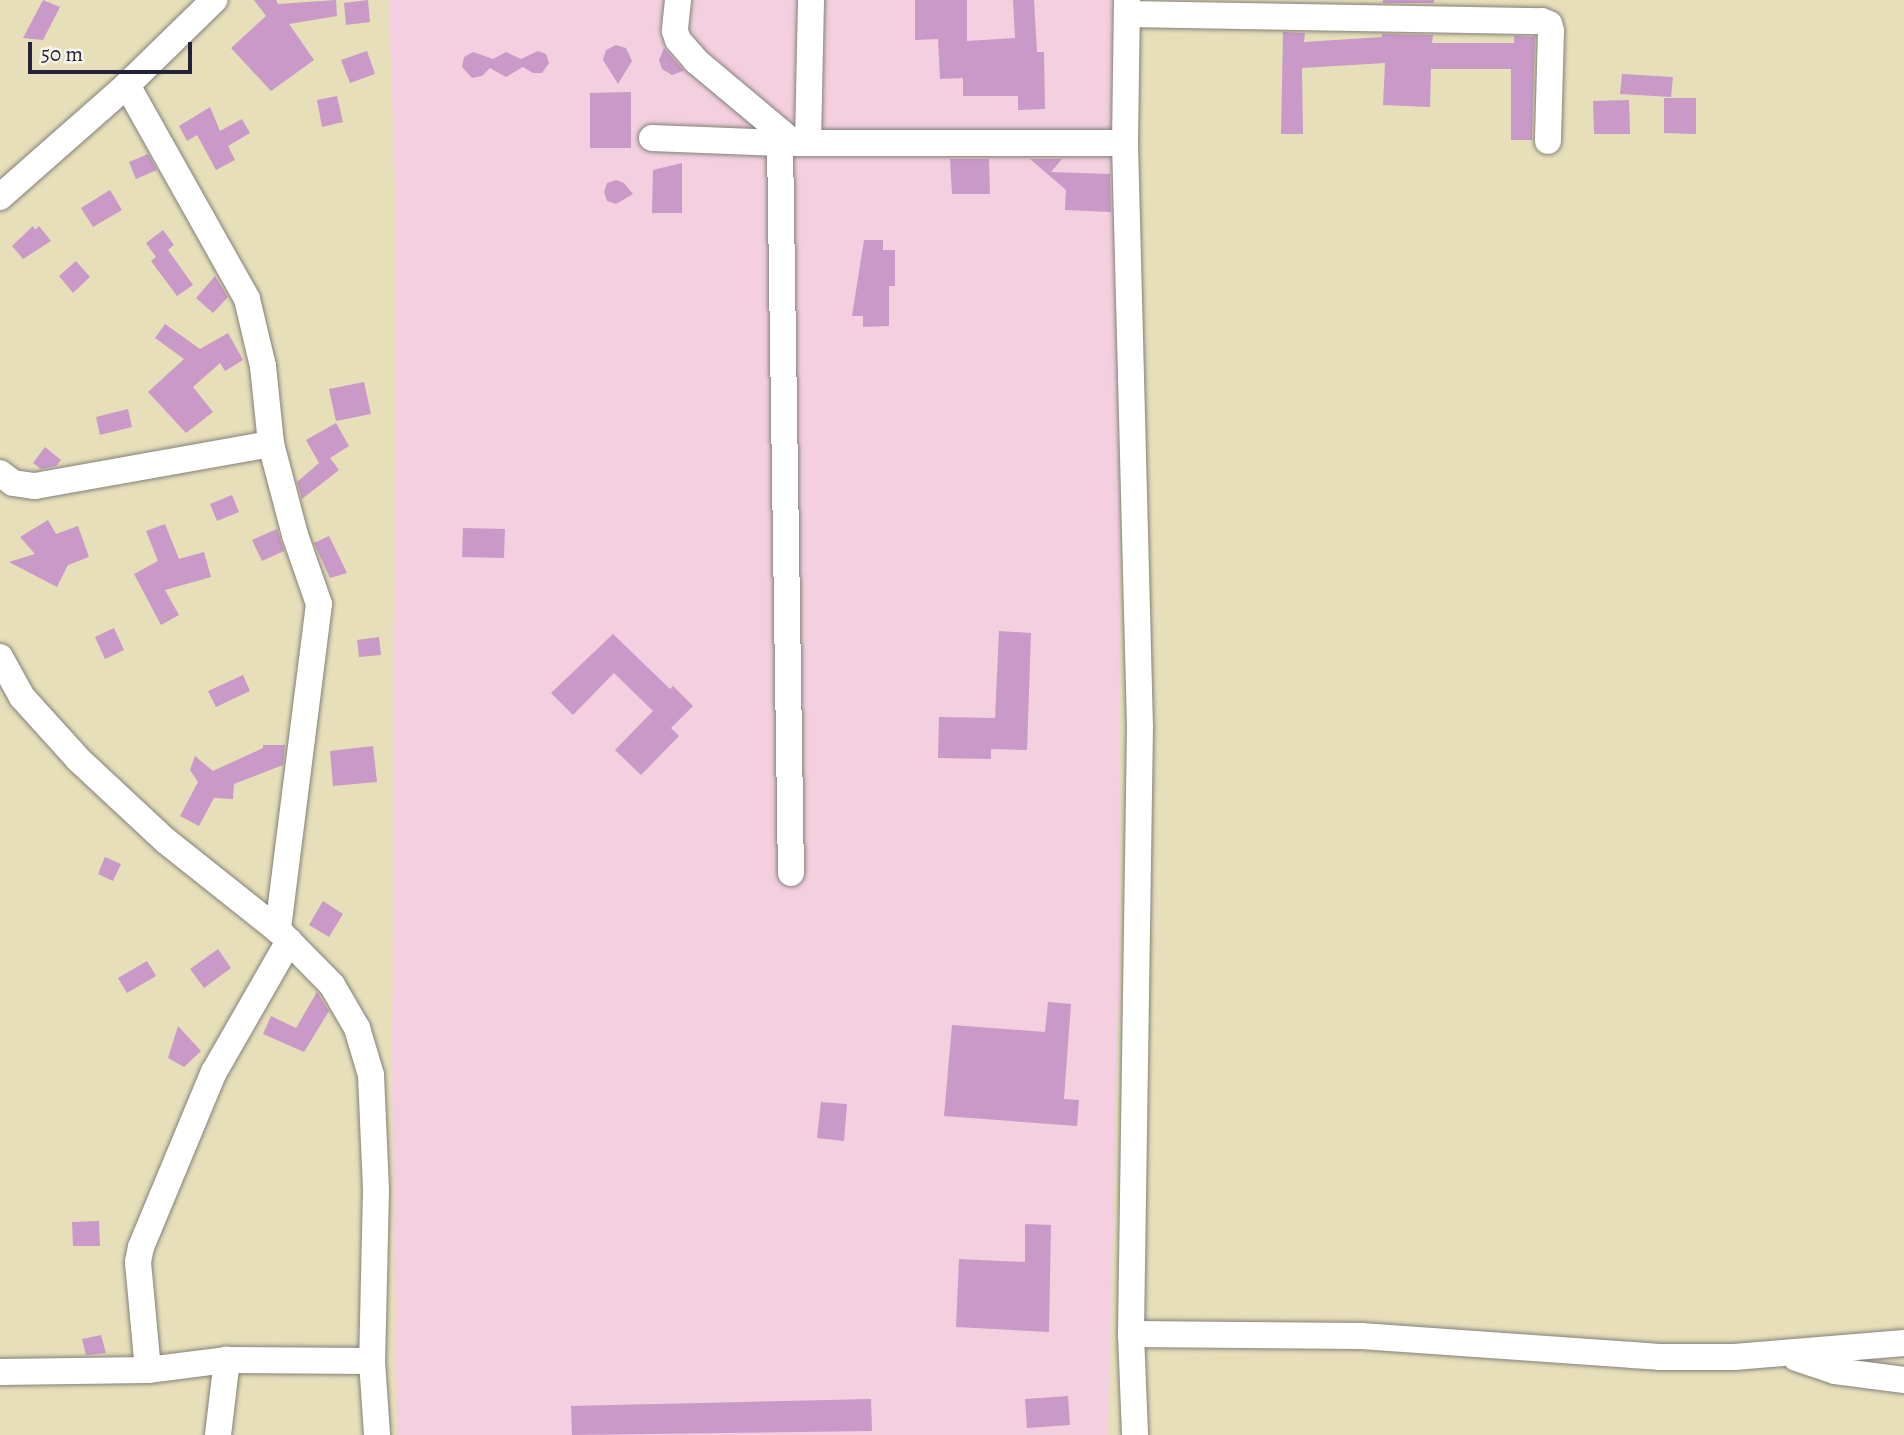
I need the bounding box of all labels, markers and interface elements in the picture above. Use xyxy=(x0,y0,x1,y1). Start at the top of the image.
scale bar xyxy=(32,28,196,72)
text: 50 m xyxy=(41,40,83,68)

